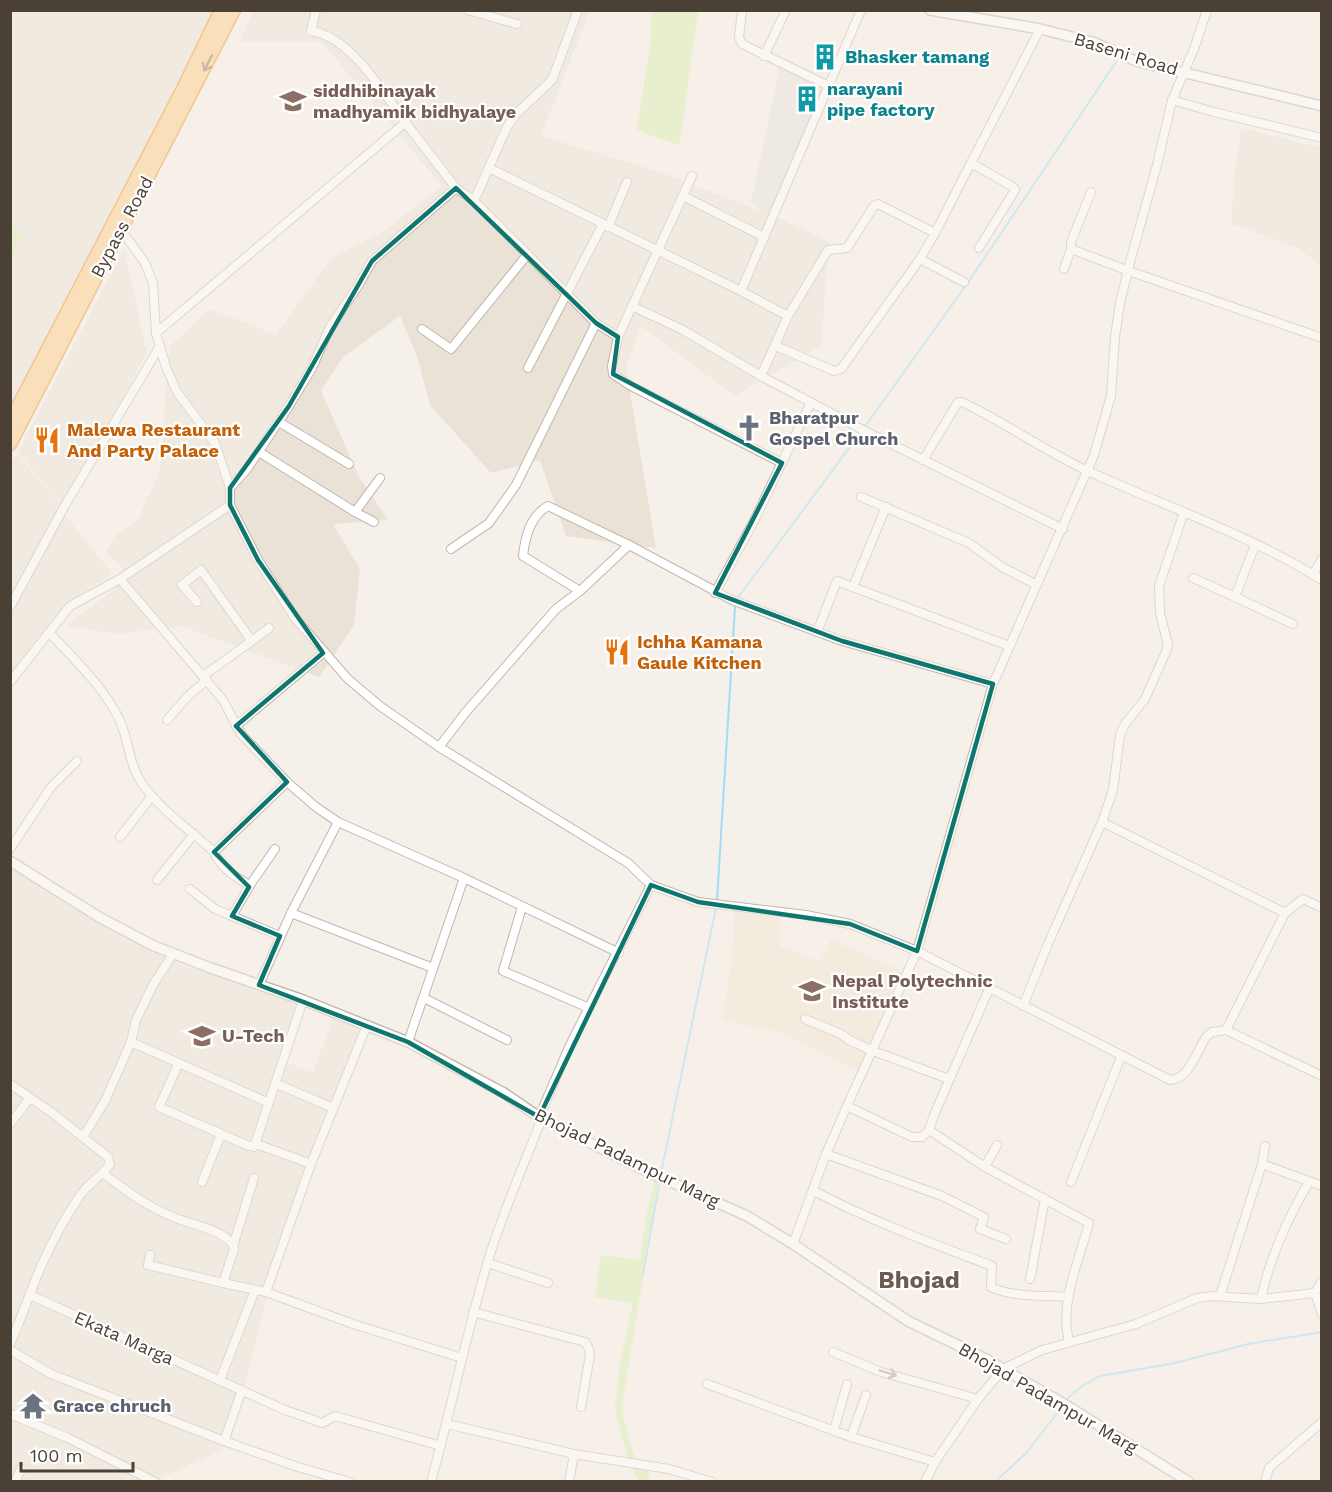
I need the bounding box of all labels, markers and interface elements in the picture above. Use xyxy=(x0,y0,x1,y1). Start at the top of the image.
street label: Baseni Road xyxy=(1072,28,1181,79)
building icon: Bhasker tamang xyxy=(810,42,840,72)
place label: Bhasker tamang xyxy=(845,46,990,67)
one-way arrow xyxy=(202,54,214,71)
place label: narayani pipe factory xyxy=(827,78,935,120)
place label: siddhibinayak madhyamik bidhyalaye xyxy=(313,80,516,122)
building icon: narayani pipe factory xyxy=(792,84,822,114)
school or university icon: siddhibinayak madhyamik bidhyalaye xyxy=(278,86,308,116)
street label: Bypass Road xyxy=(86,173,157,281)
place label: Bharatpur Gospel Church xyxy=(769,407,898,449)
church icon: Bharatpur Gospel Church xyxy=(734,413,764,443)
place label: Malewa Restaurant And Party Palace xyxy=(67,419,240,461)
restaurant icon: Malewa Restaurant And Party Palace xyxy=(32,425,62,455)
place label: Ichha Kamana Gaule Kitchen xyxy=(637,631,763,673)
restaurant icon: Ichha Kamana Gaule Kitchen xyxy=(602,637,632,667)
place label: Nepal Polytechnic Institute xyxy=(832,970,993,1012)
school or university icon: Nepal Polytechnic Institute xyxy=(797,976,827,1006)
school or university icon: U-Tech xyxy=(187,1021,217,1051)
place label: U-Tech xyxy=(222,1025,285,1046)
street label: Bhojad Padampur Marg xyxy=(531,1104,724,1212)
district label: Bhojad xyxy=(878,1266,960,1294)
street label: Ekata Marga xyxy=(71,1306,177,1369)
street label: Bhojad Padampur Marg xyxy=(955,1338,1142,1458)
one-way arrow xyxy=(878,1368,897,1379)
temple icon: Grace chruch xyxy=(18,1391,48,1421)
place label: Grace chruch xyxy=(53,1395,171,1416)
scale bar xyxy=(21,1435,134,1473)
text: 100 m xyxy=(30,1445,83,1466)

